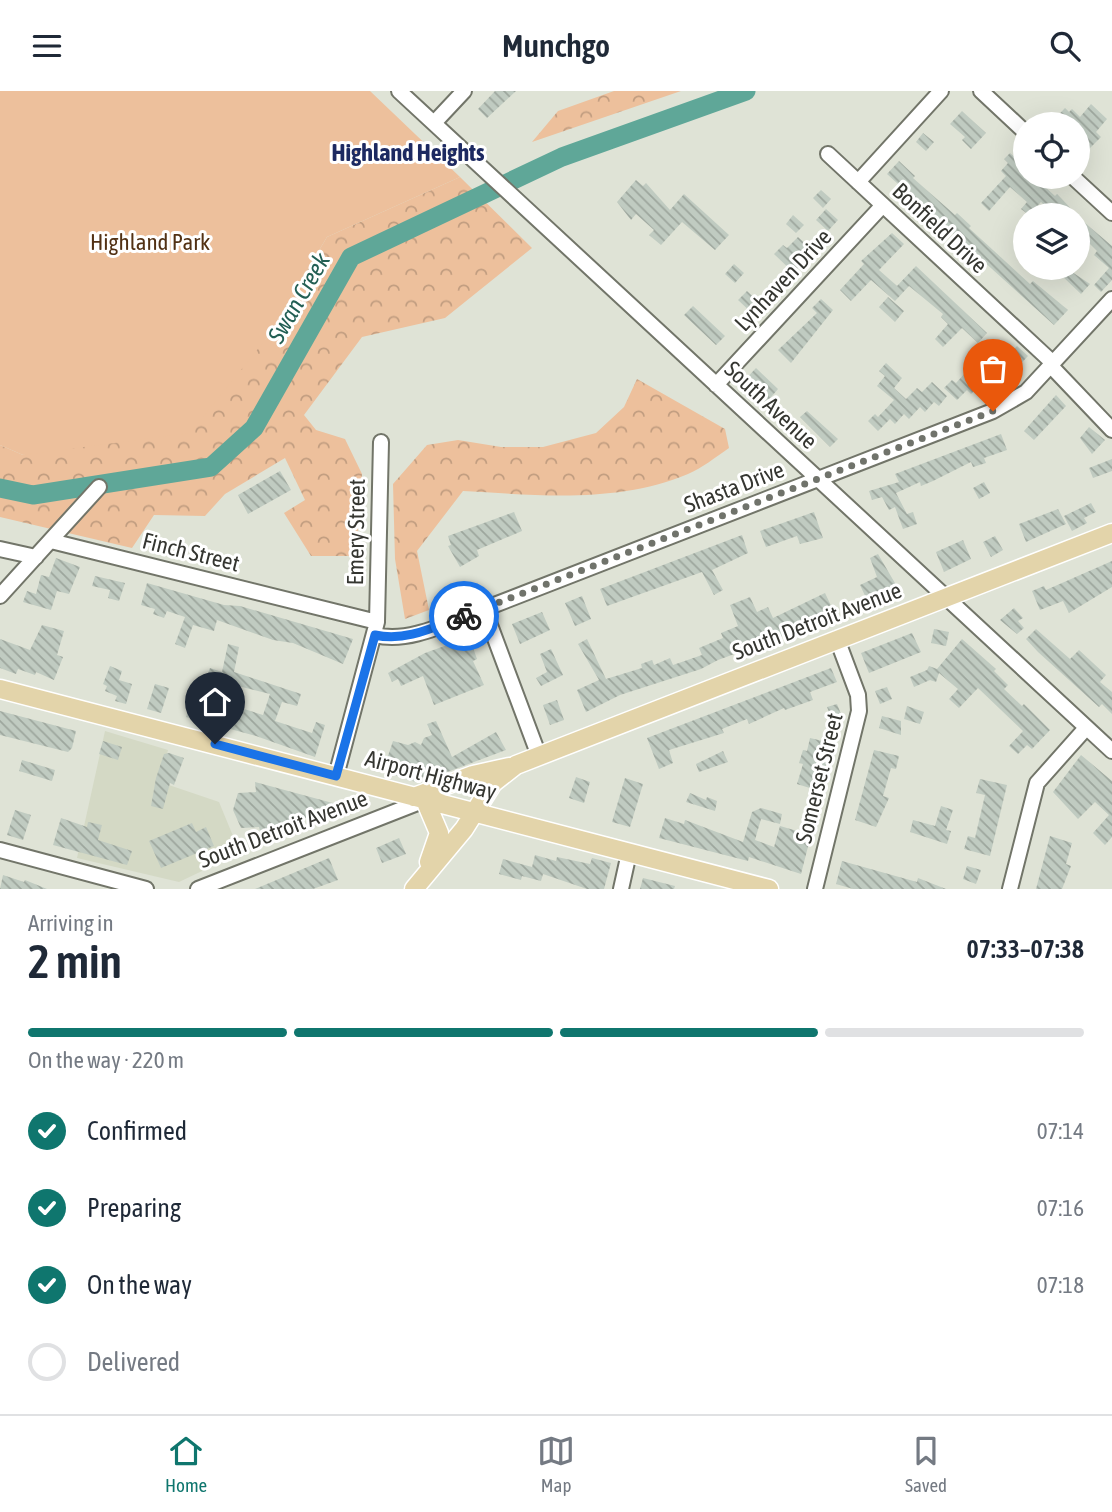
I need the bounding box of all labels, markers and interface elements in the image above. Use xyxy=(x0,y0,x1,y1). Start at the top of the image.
icon: menu xyxy=(28,27,66,65)
text: Munchgo xyxy=(502,27,610,64)
icon: search xyxy=(1046,27,1084,65)
map controls xyxy=(1013,112,1090,280)
button: locate xyxy=(1013,112,1090,189)
district label: Highland Heights xyxy=(332,139,485,166)
street label: Bonfield Drive xyxy=(887,178,993,278)
button: layers xyxy=(1013,203,1090,280)
street label: Lynhaven Drive xyxy=(729,224,837,336)
park label: Highland Park xyxy=(90,229,210,255)
water label: Swan Creek xyxy=(262,248,335,348)
pin xyxy=(963,339,1023,411)
icon: bag xyxy=(974,350,1012,388)
street label: South Avenue xyxy=(720,356,822,454)
street label: Shasta Drive xyxy=(680,456,788,518)
street label: Emery Street xyxy=(342,478,370,586)
street label: Finch Street xyxy=(140,527,242,577)
street label: South Detroit Avenue xyxy=(729,577,905,665)
courier xyxy=(429,581,499,651)
icon: bike xyxy=(445,597,483,635)
pin xyxy=(185,672,245,744)
icon: home xyxy=(196,683,234,721)
street label: Somerset Street xyxy=(790,710,848,846)
street label: Airport Highway xyxy=(363,745,499,805)
street label: South Detroit Avenue xyxy=(195,785,371,873)
text: Arriving in xyxy=(28,910,114,936)
text: 07:33–07:38 xyxy=(967,934,1084,964)
text: 2 min xyxy=(28,935,122,988)
text: On the way · 220 m xyxy=(28,1047,184,1073)
icon: check xyxy=(28,1112,66,1150)
text: Confirmed xyxy=(87,1116,187,1146)
text: 07:14 xyxy=(1037,1118,1084,1144)
icon: check xyxy=(28,1189,66,1227)
text: Preparing xyxy=(87,1193,181,1223)
text: 07:16 xyxy=(1037,1195,1084,1221)
icon: check xyxy=(28,1266,66,1304)
text: On the way xyxy=(87,1270,192,1300)
text: 07:18 xyxy=(1037,1272,1084,1298)
text: Delivered xyxy=(87,1347,180,1377)
tab: Home xyxy=(165,1432,207,1496)
tab: Map xyxy=(537,1432,575,1496)
tab: Saved xyxy=(905,1432,947,1496)

